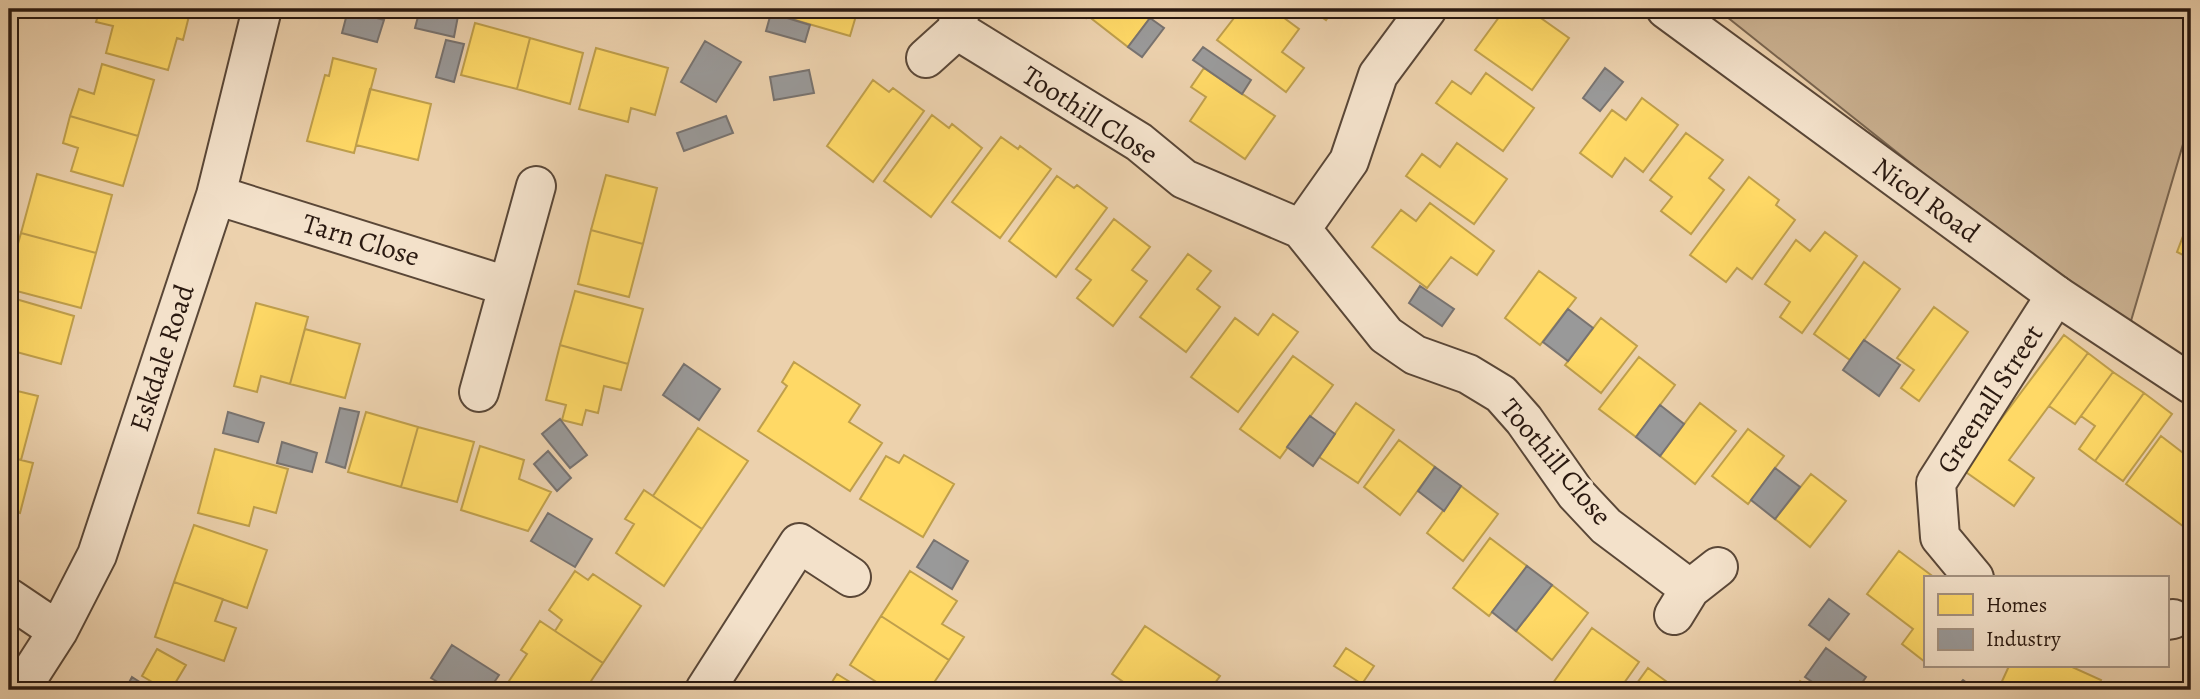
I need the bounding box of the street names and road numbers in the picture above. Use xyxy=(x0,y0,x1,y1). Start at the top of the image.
street label: Toothill Close xyxy=(1015,57,1165,173)
street label: Nicol Road xyxy=(1865,148,1988,252)
street label: Tarn Close xyxy=(298,204,424,276)
street label: Eskdale Road xyxy=(120,279,204,436)
street label: Greenall Street xyxy=(1928,317,2052,481)
street label: Toothill Close xyxy=(1492,390,1620,534)

